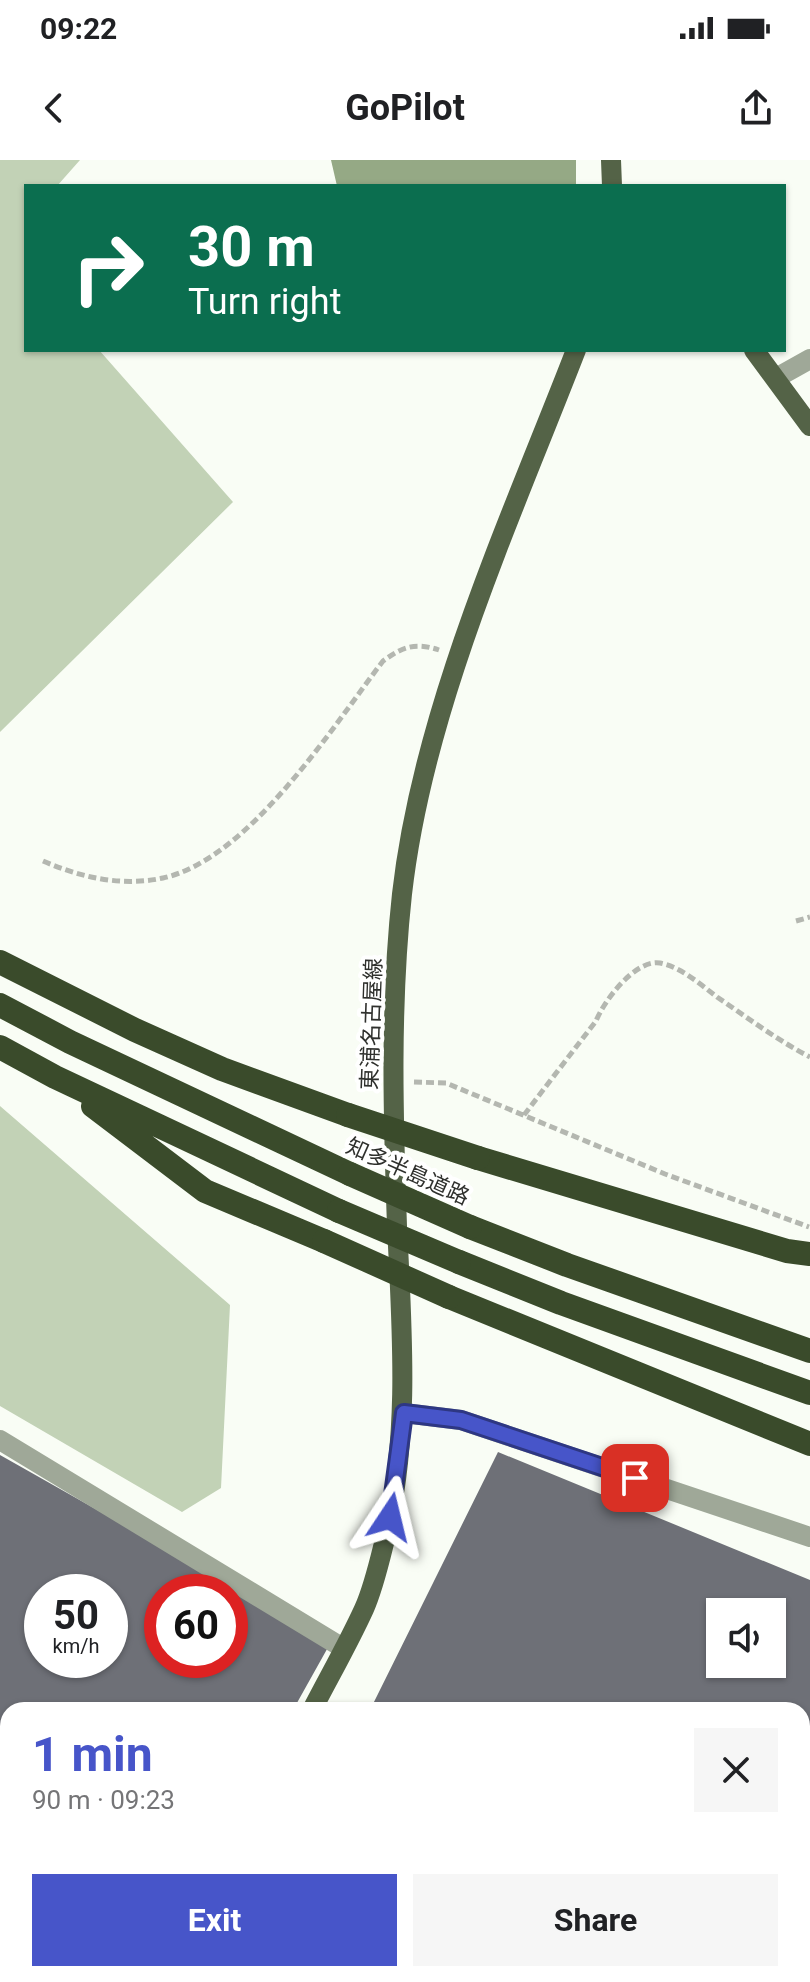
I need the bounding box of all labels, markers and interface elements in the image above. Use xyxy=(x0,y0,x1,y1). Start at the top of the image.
text: 09:22 xyxy=(40,11,117,46)
icon: back xyxy=(32,86,76,130)
icon: share xyxy=(734,86,778,130)
text: GoPilot xyxy=(345,87,465,129)
text: 30 m xyxy=(188,214,315,280)
icon: right xyxy=(56,216,160,320)
text: Turn right xyxy=(188,281,341,323)
street label: 東浦名古屋線 xyxy=(357,958,386,1090)
street label: 知多半島道路 xyxy=(342,1133,473,1210)
pin xyxy=(601,1444,669,1512)
icon: arrive xyxy=(613,1456,657,1500)
position arrow xyxy=(348,1475,432,1559)
speed limit sign: 60 xyxy=(144,1574,248,1678)
text: 50 xyxy=(53,1592,99,1639)
map controls xyxy=(706,1598,786,1678)
button: sound xyxy=(706,1598,786,1678)
text: km/h xyxy=(53,1634,99,1658)
text: 1 min xyxy=(32,1726,153,1783)
button: close xyxy=(694,1728,778,1812)
text: 90 m · 09:23 xyxy=(32,1785,175,1815)
button: Exit xyxy=(32,1874,397,1966)
button: Share xyxy=(413,1874,778,1966)

